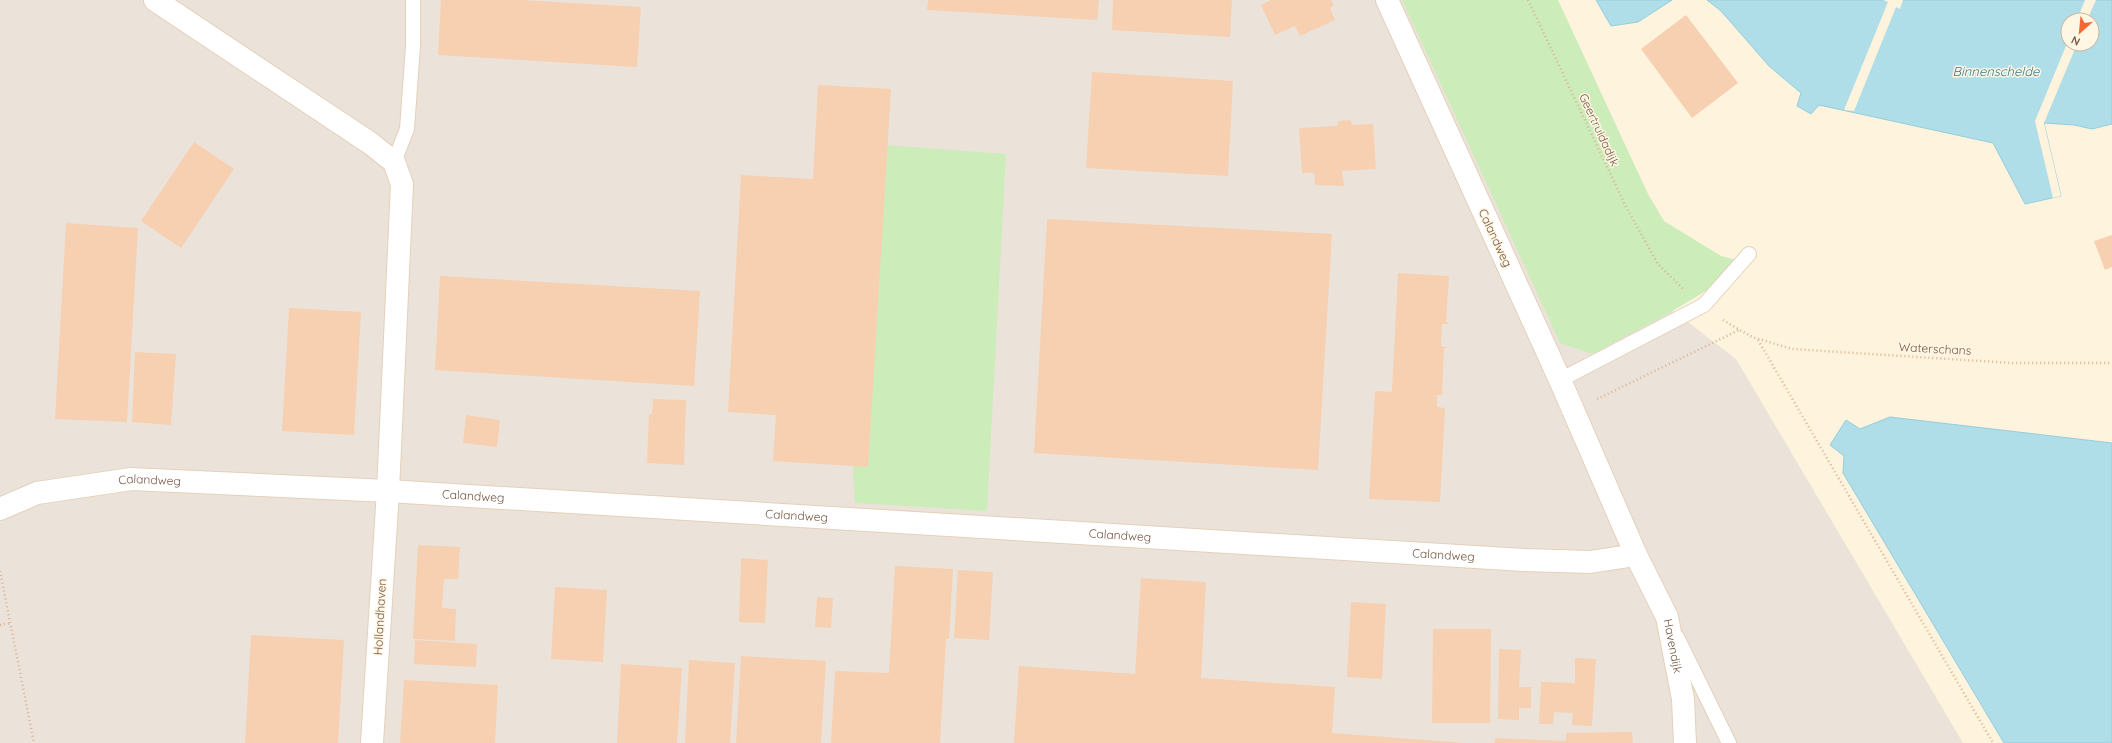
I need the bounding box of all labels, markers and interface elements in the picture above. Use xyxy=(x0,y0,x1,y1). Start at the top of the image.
north arrow xyxy=(2060,12,2100,52)
text: N xyxy=(2069,33,2082,49)
water label: Binnenschelde xyxy=(1953,63,2040,79)
street label: Geertruidadijk xyxy=(1576,91,1623,169)
street label: Calandweg xyxy=(1475,206,1515,269)
street label: Waterschans xyxy=(1898,339,1972,358)
street label: Calandweg xyxy=(117,471,181,488)
street label: Calandweg xyxy=(442,486,505,505)
street label: Calandweg xyxy=(765,506,828,525)
street label: Calandweg xyxy=(1088,526,1152,544)
street label: Calandweg xyxy=(1412,545,1475,564)
street label: Hollandhaven xyxy=(370,578,389,656)
street label: Havendijk xyxy=(1661,617,1686,675)

